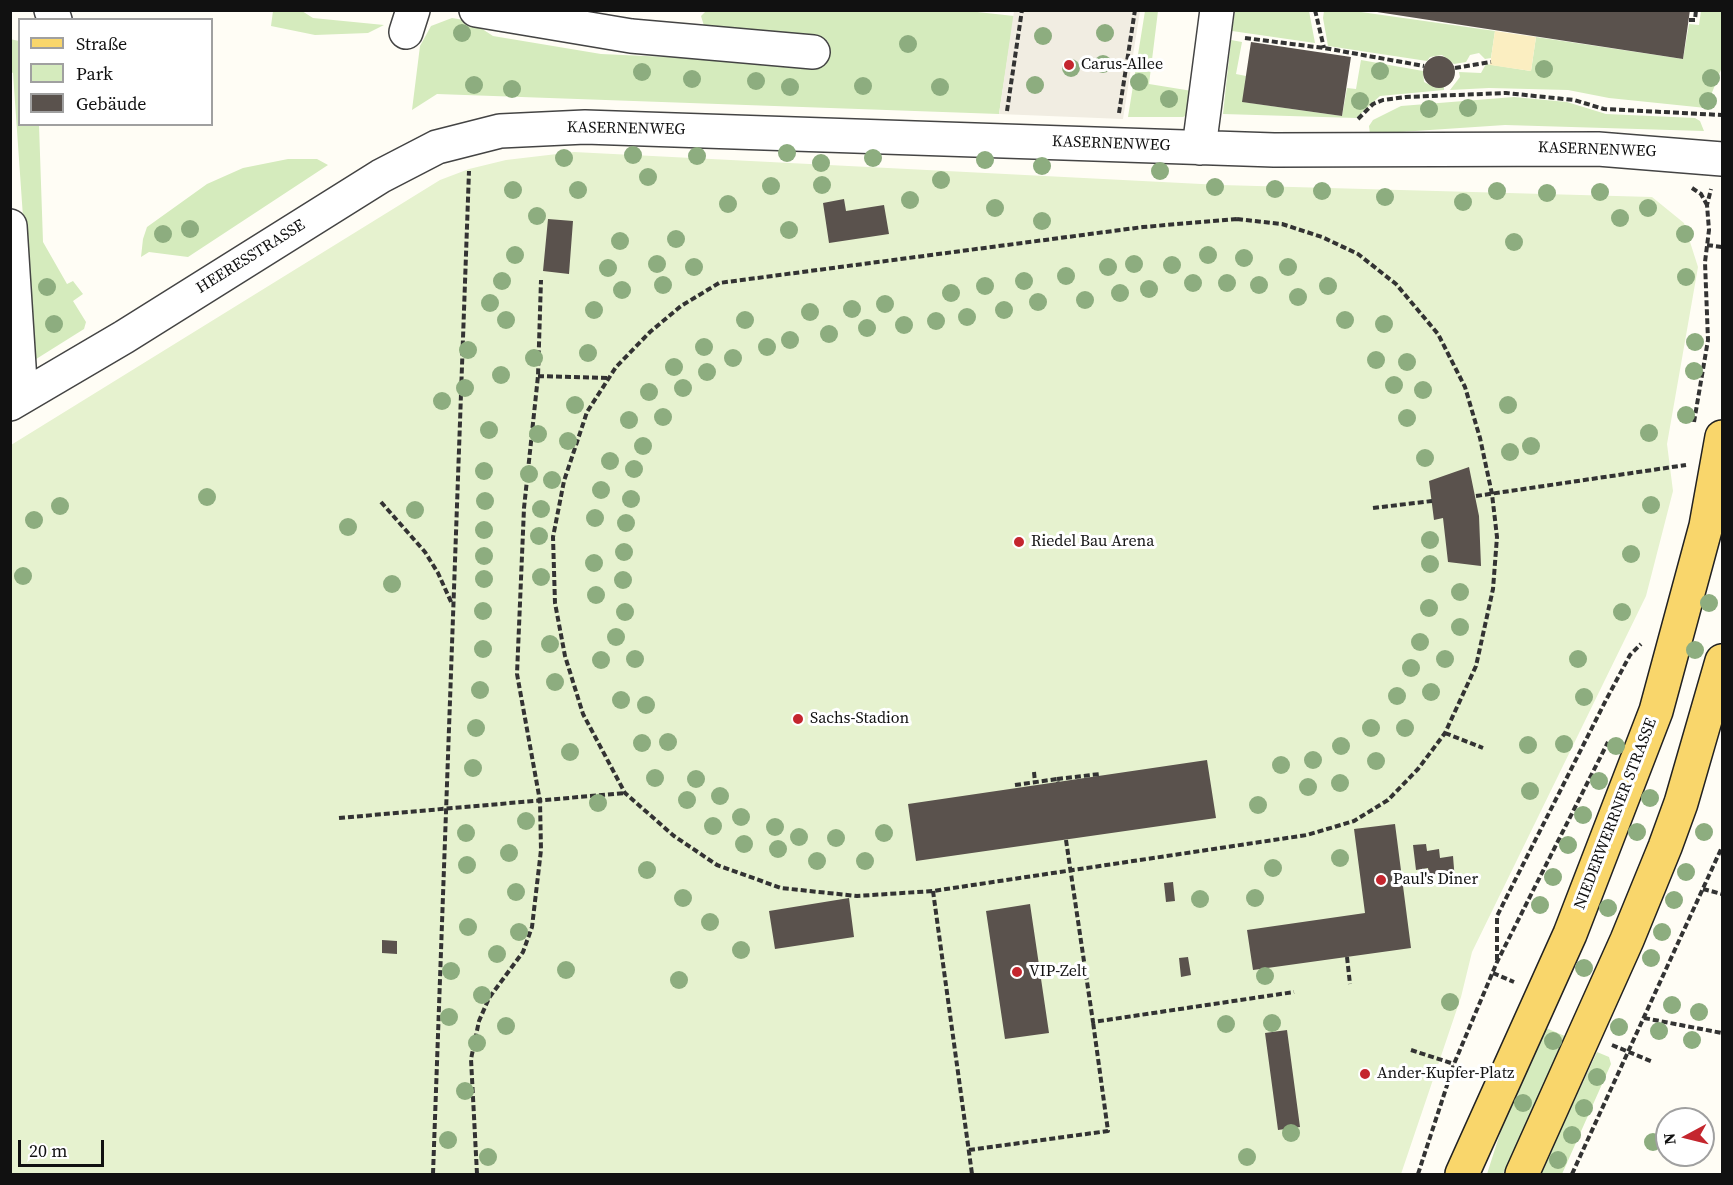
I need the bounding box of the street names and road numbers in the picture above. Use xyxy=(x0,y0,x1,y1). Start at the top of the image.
street label: KASERNENWEG xyxy=(567,118,685,140)
street label: KASERNENWEG xyxy=(1051,132,1171,156)
street label: KASERNENWEG xyxy=(1537,138,1657,162)
street label: HEERESSTRASSE xyxy=(193,216,309,298)
street label: NIEDERWERRNER STRASSE xyxy=(1571,716,1661,912)

